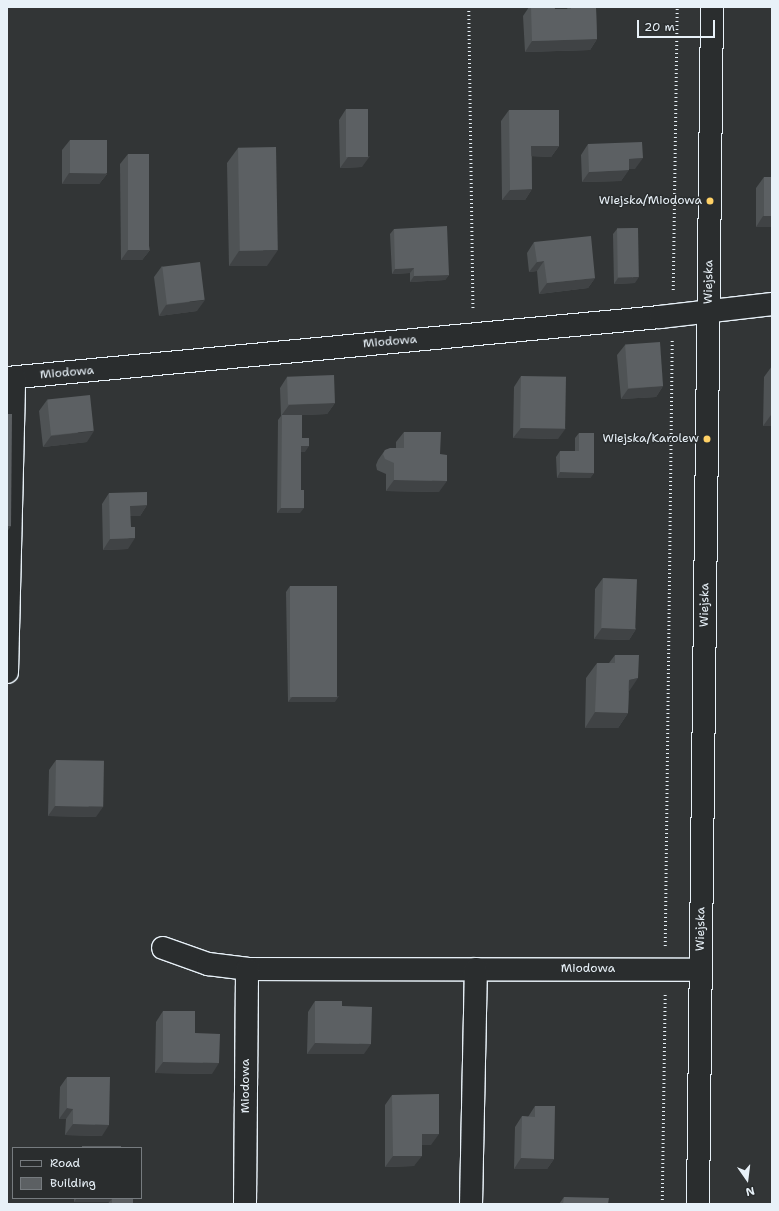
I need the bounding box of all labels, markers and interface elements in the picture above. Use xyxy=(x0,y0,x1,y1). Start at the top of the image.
scale bar xyxy=(639,12,717,38)
text: 20 m xyxy=(644,19,675,35)
place label: Wiejska/Miodowa xyxy=(599,194,702,208)
marker: Wiejska/Miodowa xyxy=(705,196,715,206)
street label: Wiejska xyxy=(701,260,717,304)
street label: Miodowa xyxy=(362,332,418,352)
street label: Miodowa xyxy=(39,363,95,383)
place label: Wiejska/Karolew xyxy=(602,432,699,446)
marker: Wiejska/Karolew xyxy=(702,434,712,444)
street label: Wiejska xyxy=(697,583,713,627)
street label: Wiejska xyxy=(693,907,709,951)
street label: Miodowa xyxy=(561,962,615,976)
street label: Miodowa xyxy=(239,1059,253,1113)
legend xyxy=(12,1147,142,1199)
text: Road xyxy=(50,1155,80,1171)
north arrow xyxy=(727,1159,767,1199)
text: Building xyxy=(50,1175,96,1191)
text: N xyxy=(744,1183,756,1199)

